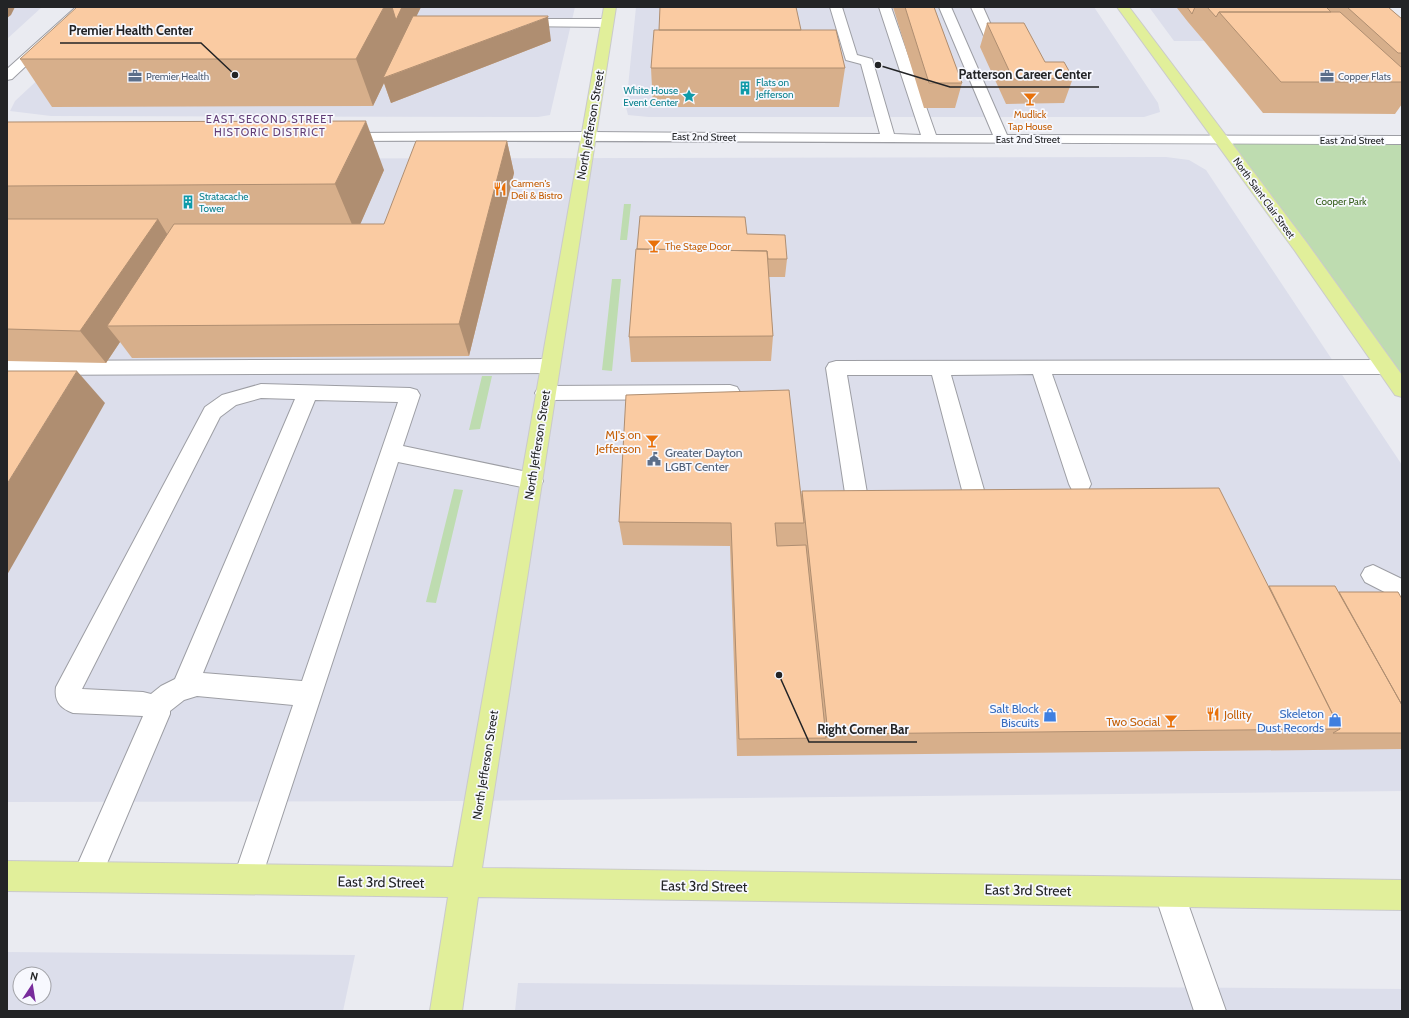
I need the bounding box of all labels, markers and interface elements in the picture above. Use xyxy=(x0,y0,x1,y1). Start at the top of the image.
callout: Premier Health Center xyxy=(60,18,201,43)
text: Premier Health Center xyxy=(69,22,194,38)
callout: Patterson Career Center xyxy=(950,62,1099,87)
text: Patterson Career Center xyxy=(958,66,1092,82)
office icon: Premier Health xyxy=(127,68,143,84)
office icon: Copper Flats xyxy=(1319,68,1335,84)
street label: North Jefferson Street xyxy=(573,69,607,181)
place label: Premier Health xyxy=(146,70,209,83)
place label: Copper Flats xyxy=(1338,70,1391,83)
place label: Flats on Jefferson xyxy=(755,76,794,101)
building icon: Flats on Jefferson xyxy=(737,80,753,96)
place label: White House Event Center xyxy=(623,84,679,109)
place icon: White House Event Center xyxy=(681,88,697,104)
bar icon: Mudlick Tap House xyxy=(1022,91,1038,107)
place label: Mudlick Tap House xyxy=(1008,108,1052,133)
district label: EAST SECOND STREET HISTORIC DISTRICT xyxy=(206,112,334,139)
street label: East 2nd Street xyxy=(672,130,737,144)
street label: East 2nd Street xyxy=(996,133,1061,146)
street label: East 2nd Street xyxy=(1320,134,1385,147)
street label: North Saint Clair Street xyxy=(1230,155,1298,242)
place label: Carmen's Deli & Bistro xyxy=(511,177,563,202)
restaurant icon: Carmen's Deli & Bistro xyxy=(492,181,508,197)
place label: Stratacache Tower xyxy=(199,190,248,215)
building icon: Stratacache Tower xyxy=(180,194,196,210)
park label: Cooper Park xyxy=(1315,195,1367,208)
bar icon: The Stage Door xyxy=(646,238,662,254)
place label: The Stage Door xyxy=(665,240,731,253)
street label: North Jefferson Street xyxy=(521,389,553,501)
place label: MJ's on Jefferson xyxy=(595,427,641,456)
bar icon: MJ's on Jefferson xyxy=(644,433,660,449)
place label: Greater Dayton LGBT Center xyxy=(665,445,743,474)
public building icon: Greater Dayton LGBT Center xyxy=(646,451,662,467)
place label: Salt Block Biscuits xyxy=(989,701,1040,730)
restaurant icon: Jollity xyxy=(1205,706,1221,722)
place label: Skeleton Dust Records xyxy=(1257,706,1324,735)
shop icon: Salt Block Biscuits xyxy=(1042,707,1058,723)
place label: Jollity xyxy=(1223,707,1252,722)
street label: North Jefferson Street xyxy=(469,709,501,821)
shop icon: Skeleton Dust Records xyxy=(1327,712,1343,728)
bar icon: Two Social xyxy=(1163,713,1179,729)
place label: Two Social xyxy=(1106,714,1160,729)
callout: Right Corner Bar xyxy=(809,717,917,742)
text: Right Corner Bar xyxy=(817,721,910,737)
street label: East 3rd Street xyxy=(337,872,425,892)
street label: East 3rd Street xyxy=(660,876,748,896)
street label: East 3rd Street xyxy=(984,880,1072,900)
north arrow xyxy=(12,966,52,1006)
text: N xyxy=(29,969,39,984)

